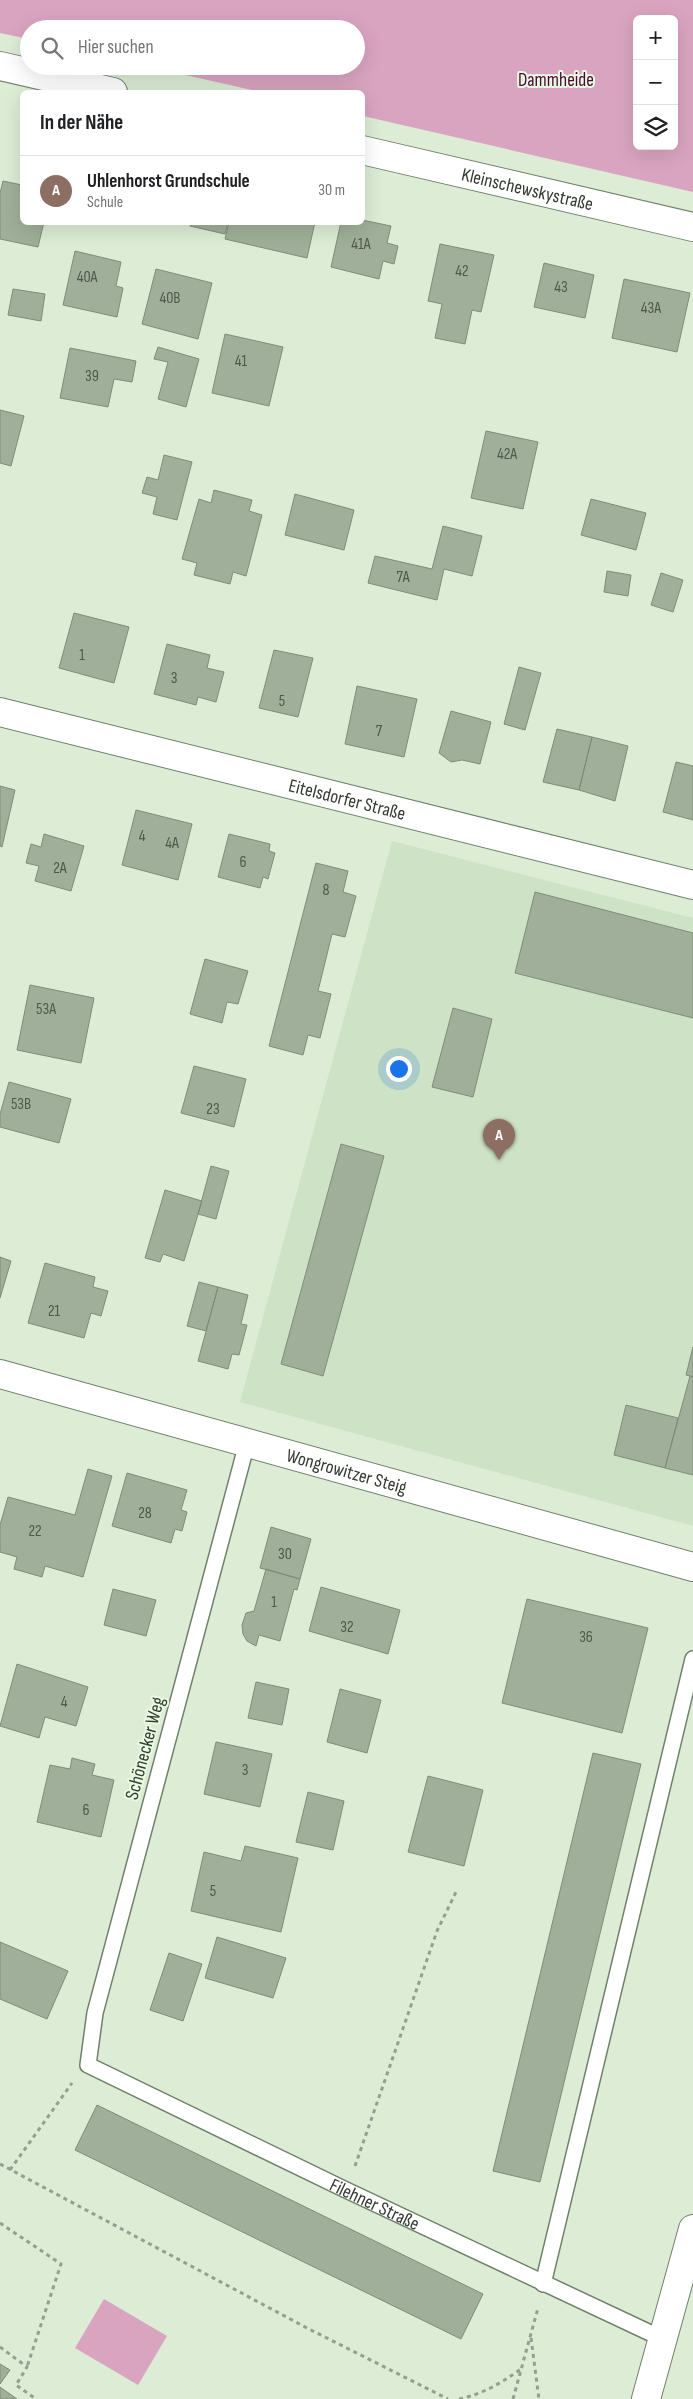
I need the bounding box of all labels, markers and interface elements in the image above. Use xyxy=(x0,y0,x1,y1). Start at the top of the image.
map controls xyxy=(633,15,678,150)
button: + xyxy=(633,15,678,60)
search box xyxy=(20,20,365,75)
icon: search xyxy=(38,34,66,62)
text: Hier suchen xyxy=(78,36,154,59)
button: − xyxy=(633,60,678,105)
park label: Dammheide xyxy=(518,69,594,92)
button: layers xyxy=(633,105,678,150)
text: In der Nähe xyxy=(40,110,123,135)
street label: Kleinschewskystraße xyxy=(459,164,595,216)
text: Uhlenhorst Grundschule xyxy=(87,170,250,193)
text: A xyxy=(52,181,60,200)
text: 30 m xyxy=(318,181,345,200)
text: Schule xyxy=(87,193,123,212)
house number: 41A xyxy=(351,235,371,254)
house number: 42 xyxy=(455,262,469,281)
house number: 40A xyxy=(77,268,97,287)
house number: 43 xyxy=(554,278,568,297)
house number: 40B xyxy=(160,289,180,308)
house number: 43A xyxy=(641,299,661,318)
house number: 41 xyxy=(235,352,248,371)
house number: 39 xyxy=(85,367,99,386)
house number: 42A xyxy=(497,445,517,464)
house number: 7A xyxy=(397,568,410,587)
house number: 1 xyxy=(79,646,85,665)
house number: 3 xyxy=(171,669,177,688)
house number: 5 xyxy=(279,692,285,711)
house number: 7 xyxy=(376,722,383,741)
street label: Eitelsdorfer Straße xyxy=(286,774,408,826)
house number: 4 xyxy=(139,827,146,846)
house number: 4A xyxy=(165,834,179,853)
house number: 6 xyxy=(239,853,247,872)
house number: 2A xyxy=(53,859,67,878)
house number: 8 xyxy=(322,881,330,900)
house number: 53A xyxy=(36,1000,56,1019)
your location xyxy=(386,1056,412,1082)
house number: 53B xyxy=(11,1095,31,1114)
house number: 23 xyxy=(206,1100,220,1119)
pin: A xyxy=(483,1119,515,1160)
house number: 21 xyxy=(48,1302,61,1321)
street label: Wongrowitzer Steig xyxy=(284,1444,410,1500)
house number: 28 xyxy=(138,1504,152,1523)
house number: 22 xyxy=(28,1522,42,1541)
house number: 30 xyxy=(278,1545,292,1564)
house number: 1 xyxy=(271,1593,277,1612)
house number: 32 xyxy=(340,1618,354,1637)
house number: 36 xyxy=(579,1628,593,1647)
house number: 4 xyxy=(61,1693,68,1712)
street label: Schönecker Weg xyxy=(121,1694,170,1802)
house number: 3 xyxy=(242,1761,248,1780)
house number: 6 xyxy=(82,1801,90,1820)
house number: 5 xyxy=(210,1882,216,1901)
street label: Filehner Straße xyxy=(326,2174,423,2236)

